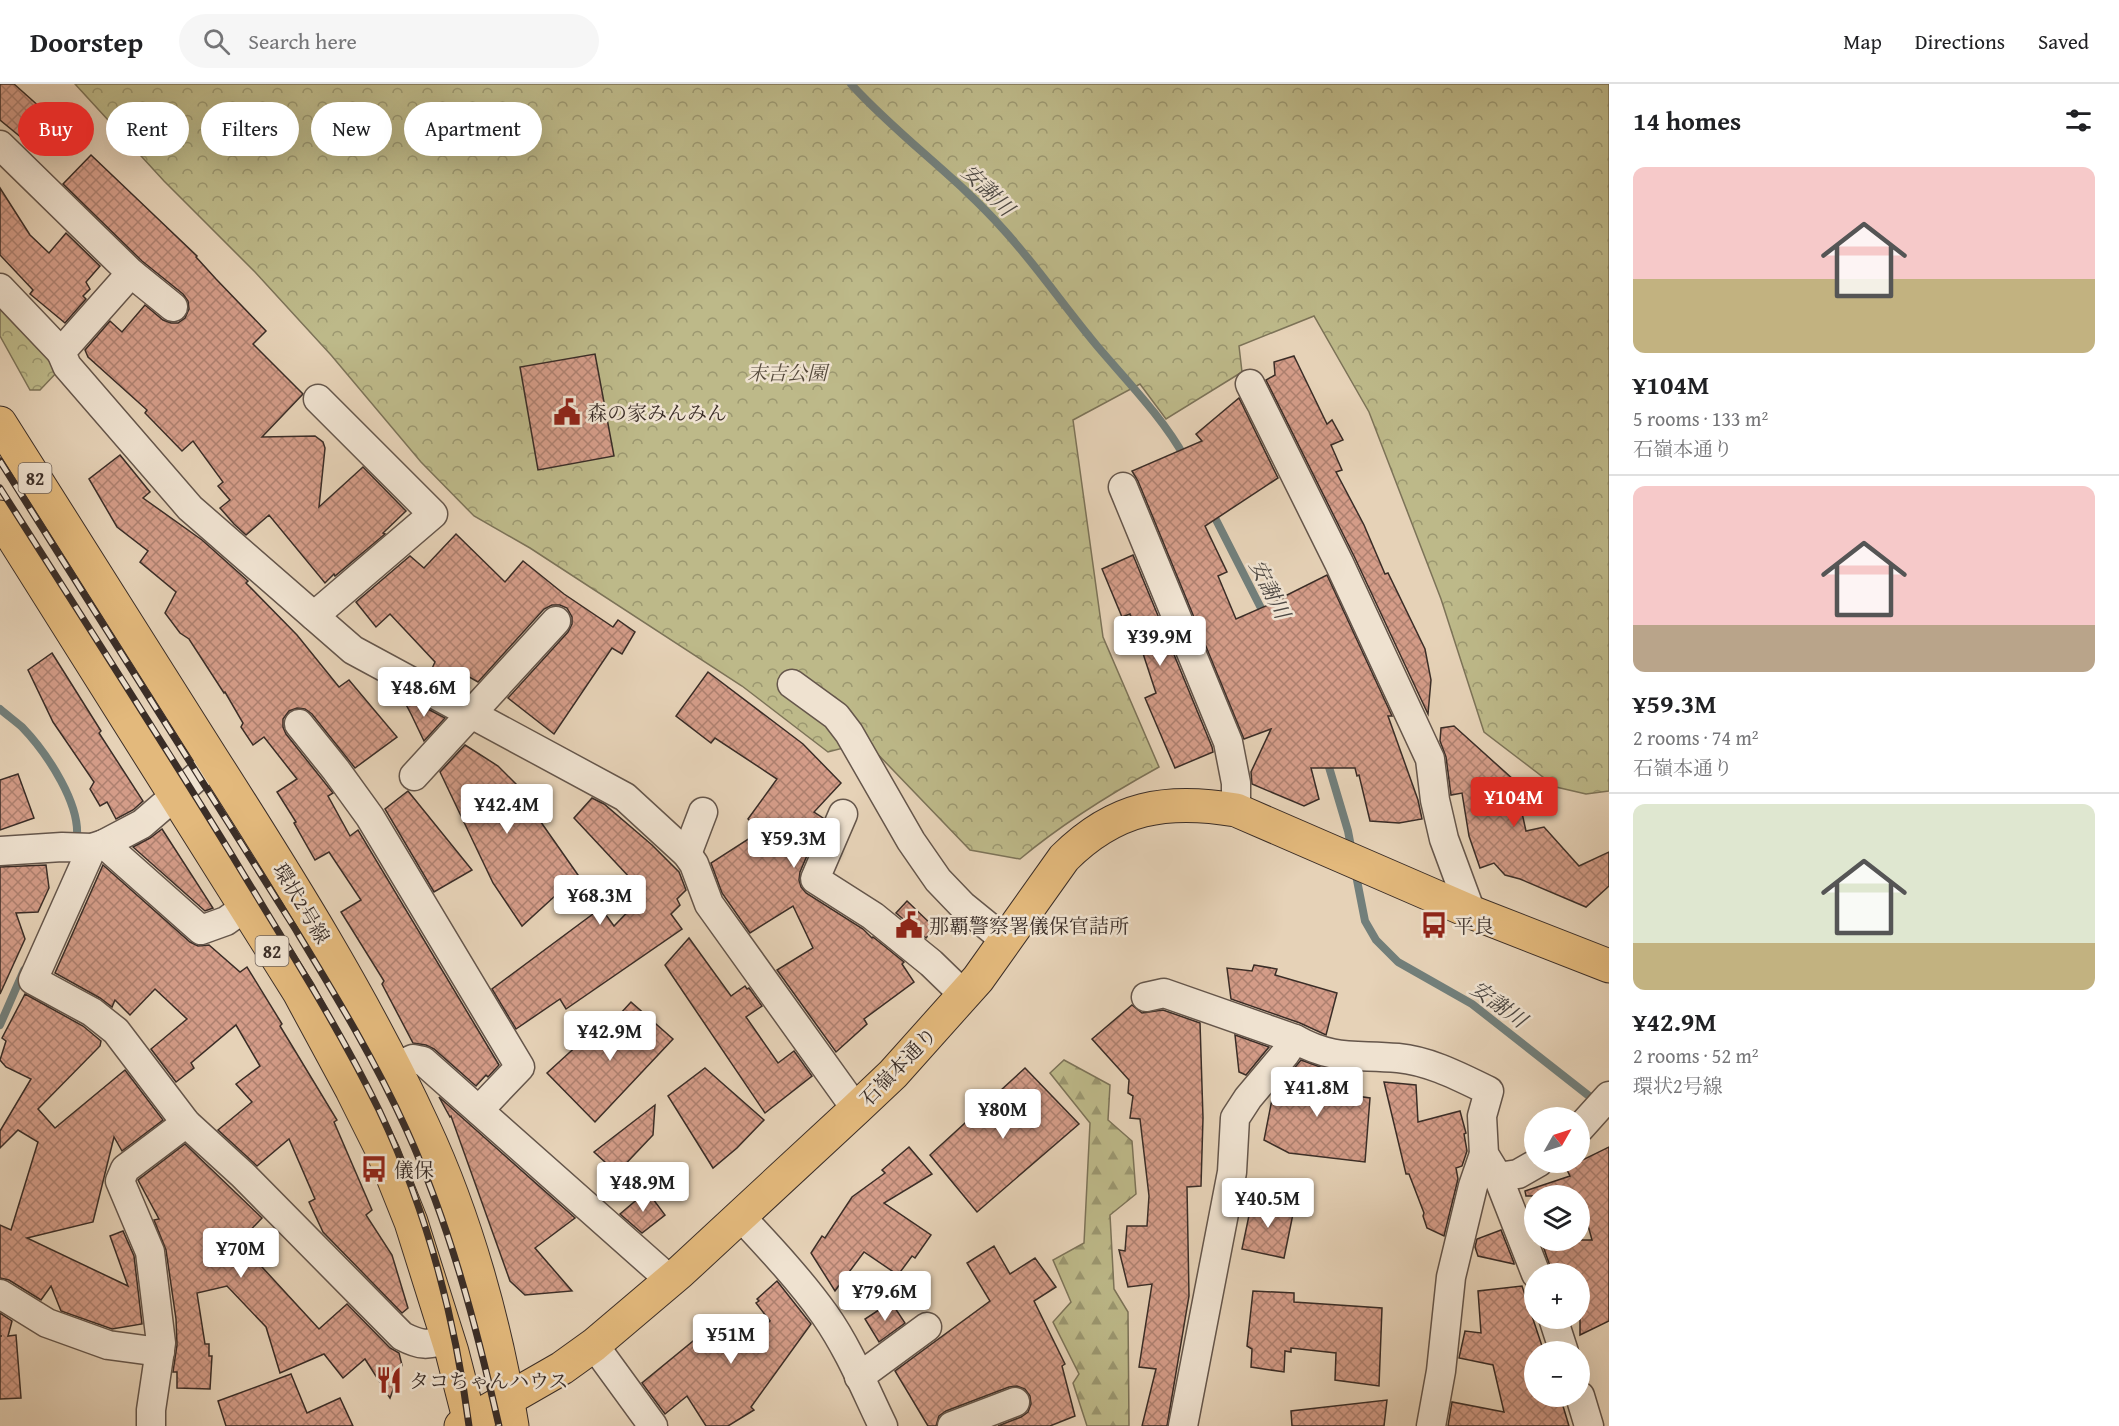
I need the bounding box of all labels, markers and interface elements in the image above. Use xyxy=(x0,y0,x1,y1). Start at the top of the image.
search box xyxy=(179,14,599,68)
text: Doorstep xyxy=(30,21,143,62)
icon: search xyxy=(200,25,233,58)
text: Search here xyxy=(248,25,357,57)
text: Map xyxy=(1843,26,1882,57)
text: Directions xyxy=(1915,26,2005,57)
text: Saved xyxy=(2038,26,2089,57)
text: 14 homes xyxy=(1633,101,1741,140)
chip: Buy xyxy=(18,102,94,156)
chip: Rent xyxy=(106,102,189,156)
chip: Filters xyxy=(201,102,299,156)
chip: New xyxy=(311,102,392,156)
chip: Apartment xyxy=(404,102,542,156)
icon: filters xyxy=(2062,104,2095,137)
water label: 安謝川 xyxy=(955,157,1023,224)
icon: home xyxy=(1810,206,1918,314)
park label: 末吉公園 xyxy=(747,358,830,387)
text: ¥104M xyxy=(1633,365,1709,404)
public building icon: 森の家みんみん xyxy=(552,397,582,427)
place label: 森の家みんみん xyxy=(587,398,727,427)
text: 5 rooms · 133 m² xyxy=(1633,404,1768,433)
text: 石嶺本通り xyxy=(1633,434,1733,463)
road number: 82 xyxy=(18,463,51,493)
icon: home xyxy=(1810,525,1918,633)
water label: 安謝川 xyxy=(1242,554,1299,626)
pin: ¥39.9M xyxy=(1111,616,1209,667)
text: ¥39.9M xyxy=(1128,621,1192,650)
pin: ¥48.6M xyxy=(375,667,473,718)
text: ¥48.6M xyxy=(392,672,456,701)
text: ¥59.3M xyxy=(1633,684,1717,723)
text: 2 rooms · 74 m² xyxy=(1633,723,1759,752)
text: 石嶺本通り xyxy=(1633,753,1733,782)
pin: ¥104M xyxy=(1472,777,1556,828)
text: ¥104M xyxy=(1485,782,1543,811)
pin: ¥42.4M xyxy=(458,784,556,835)
text: ¥42.4M xyxy=(475,789,539,818)
pin: ¥59.3M xyxy=(745,818,843,869)
text: ¥59.3M xyxy=(762,823,826,852)
icon: home xyxy=(1810,843,1918,951)
street label: 環状2号線 xyxy=(266,857,338,949)
pin: ¥68.3M xyxy=(551,875,649,926)
text: ¥68.3M xyxy=(568,880,632,909)
public building icon: 那覇警察署儀保官詰所 xyxy=(894,910,924,940)
bus stop icon: 平良 xyxy=(1419,910,1449,940)
place label: 那覇警察署儀保官詰所 xyxy=(929,911,1129,940)
place label: 平良 xyxy=(1454,911,1494,940)
road number: 82 xyxy=(256,936,288,966)
water label: 安謝川 xyxy=(1464,973,1535,1036)
text: ¥42.9M xyxy=(1633,1002,1717,1041)
pin: ¥42.9M xyxy=(561,1011,659,1062)
text: ¥42.9M xyxy=(578,1016,642,1045)
street label: 石嶺本通り xyxy=(853,1020,943,1112)
text: 2 rooms · 52 m² xyxy=(1633,1041,1759,1070)
pin: ¥41.8M xyxy=(1268,1067,1366,1118)
text: 環状2号線 xyxy=(1633,1071,1723,1100)
text: ¥41.8M xyxy=(1285,1072,1349,1101)
pin: ¥80M xyxy=(967,1089,1039,1140)
text: ¥80M xyxy=(979,1094,1027,1123)
north arrow xyxy=(1524,1107,1590,1173)
map controls xyxy=(1524,1107,1590,1407)
bus stop icon: 儀保 xyxy=(359,1154,389,1184)
place label: 儀保 xyxy=(394,1155,434,1184)
pin: ¥48.9M xyxy=(594,1162,692,1213)
text: ¥48.9M xyxy=(611,1167,675,1196)
pin: ¥40.5M xyxy=(1219,1178,1317,1229)
text: ¥40.5M xyxy=(1236,1183,1300,1212)
button: layers xyxy=(1524,1185,1590,1251)
pin: ¥70M xyxy=(205,1228,277,1279)
text: ¥70M xyxy=(217,1233,265,1262)
button: + xyxy=(1524,1263,1590,1329)
pin: ¥79.6M xyxy=(836,1271,934,1322)
text: ¥79.6M xyxy=(853,1276,917,1305)
pin: ¥51M xyxy=(695,1314,767,1365)
text: ¥51M xyxy=(707,1319,755,1348)
button: − xyxy=(1524,1341,1590,1407)
restaurant icon: タコちゃんハウス xyxy=(374,1365,404,1395)
place label: タコちゃんハウス xyxy=(409,1366,568,1395)

